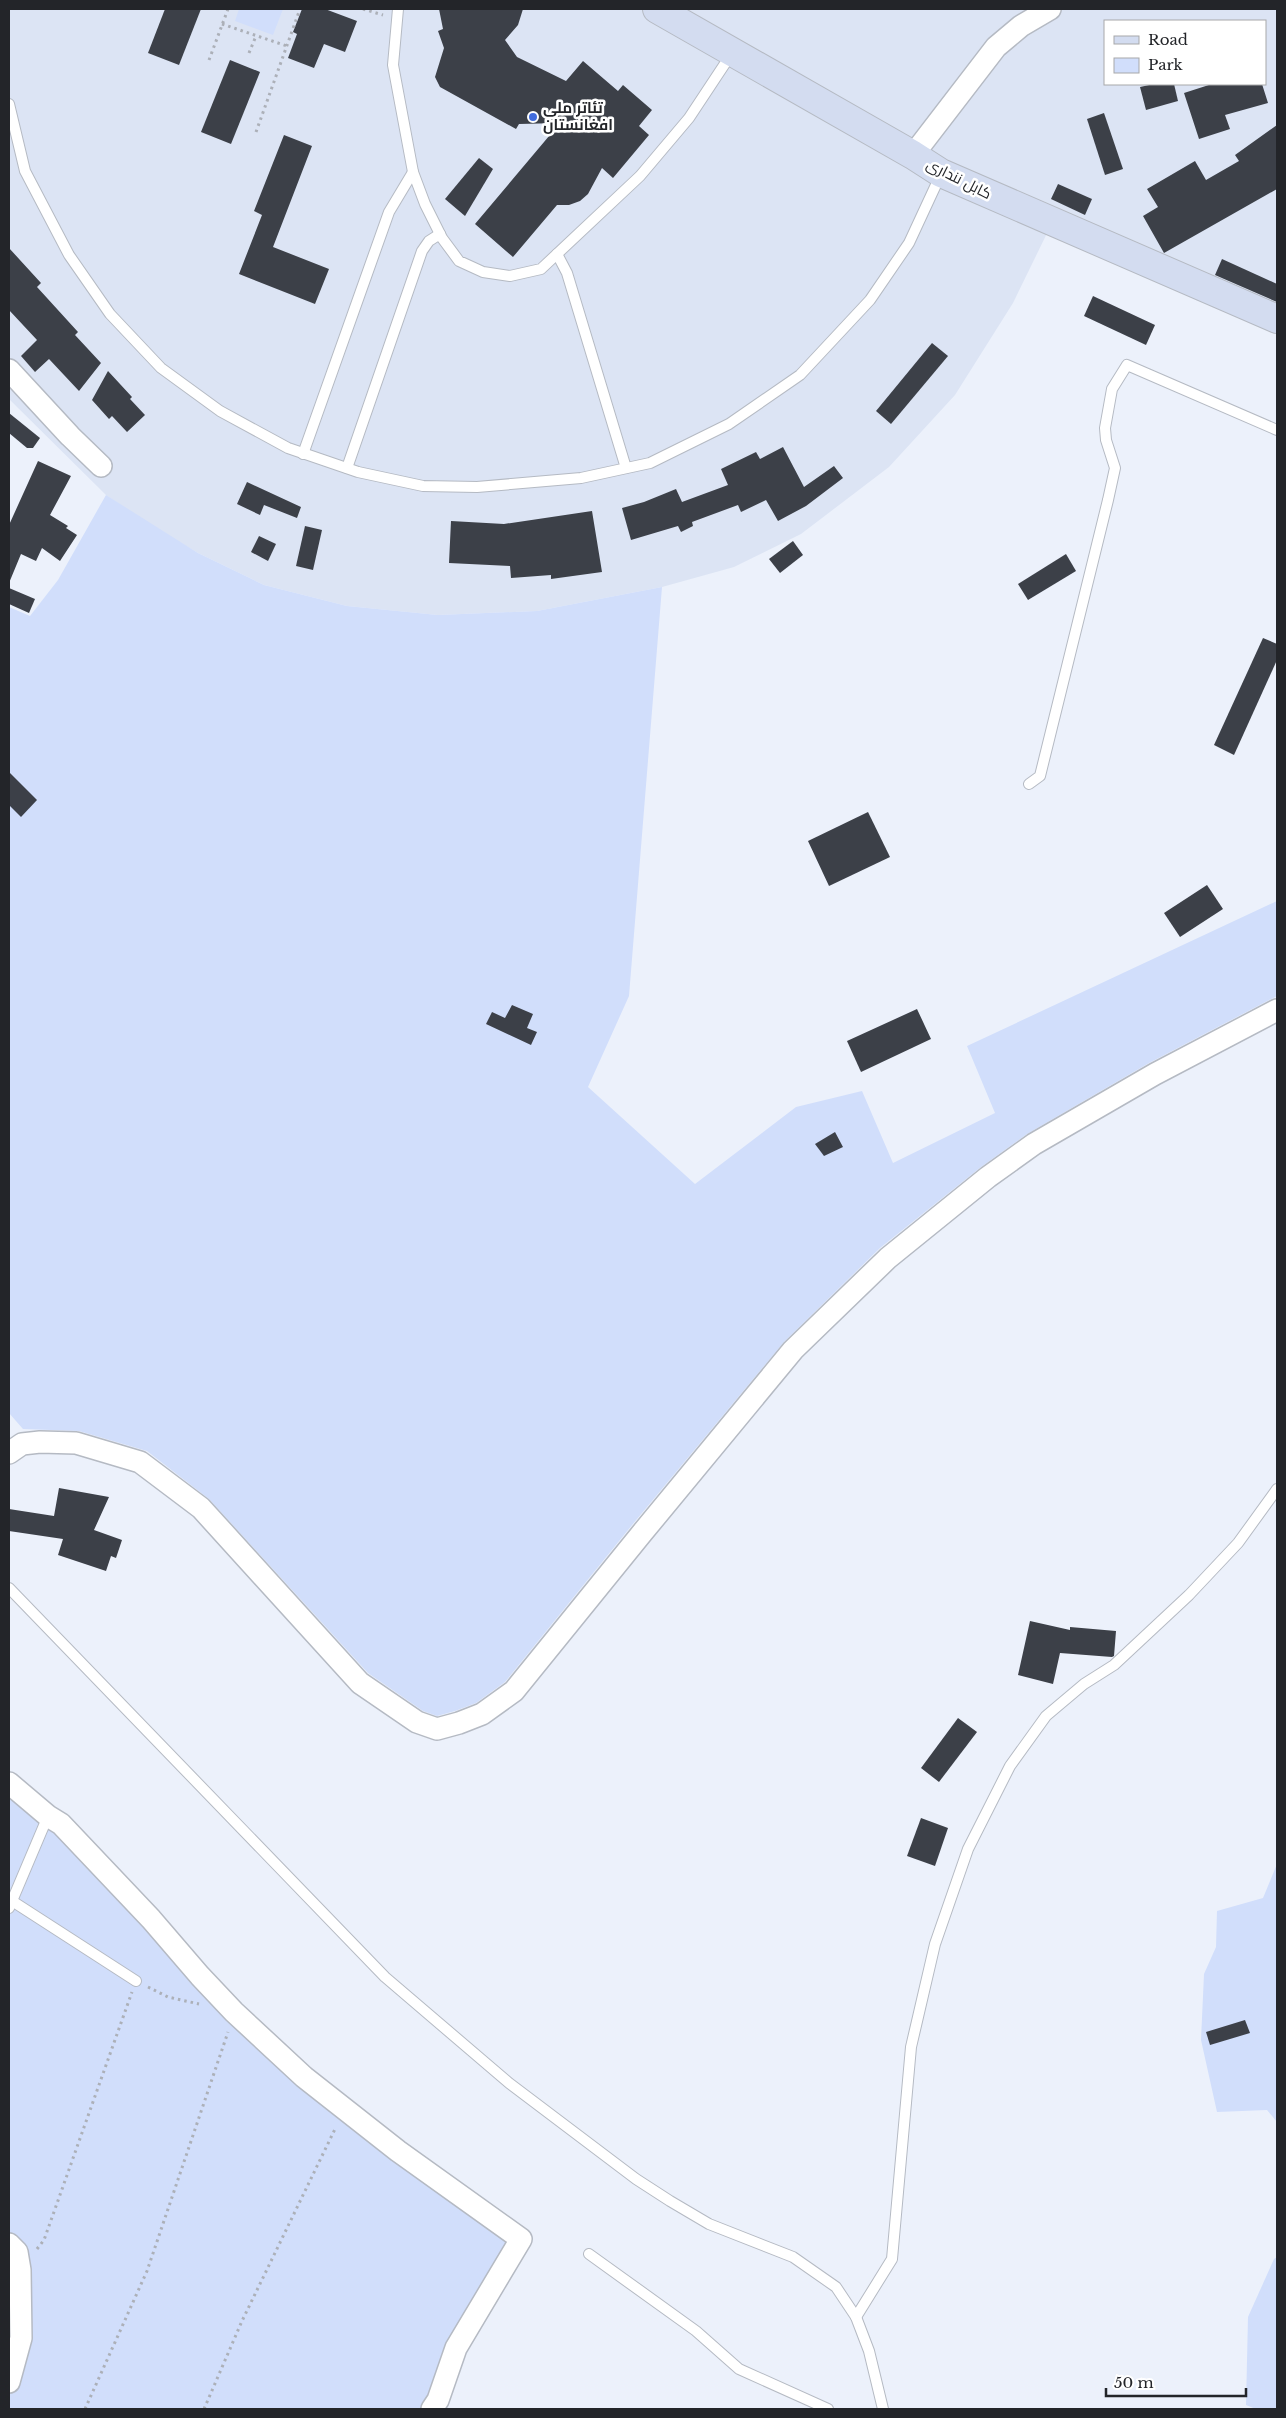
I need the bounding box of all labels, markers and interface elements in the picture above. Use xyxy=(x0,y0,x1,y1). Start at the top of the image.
legend xyxy=(1104,20,1266,85)
text: Road xyxy=(1148,30,1188,49)
text: Park xyxy=(1148,55,1184,74)
place label: تئاتر ملی افغانستان xyxy=(543,98,613,134)
marker: تئاتر ملی افغانستان xyxy=(527,111,539,123)
street label: کابل ننداری xyxy=(923,154,995,204)
scale bar xyxy=(1106,2366,1246,2398)
text: 50 m xyxy=(1114,2373,1154,2392)

